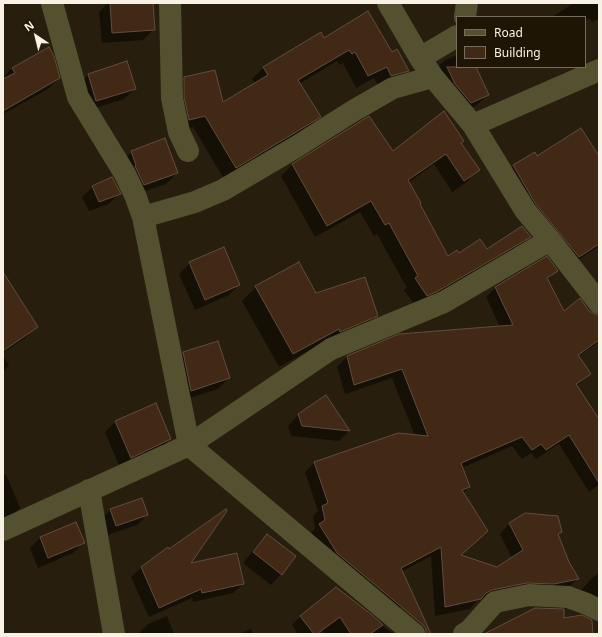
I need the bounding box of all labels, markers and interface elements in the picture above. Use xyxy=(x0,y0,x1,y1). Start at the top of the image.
north arrow xyxy=(16,16,56,56)
legend xyxy=(456,16,586,68)
text: N xyxy=(21,17,37,34)
text: Road xyxy=(494,24,523,41)
text: Building xyxy=(494,44,541,61)

